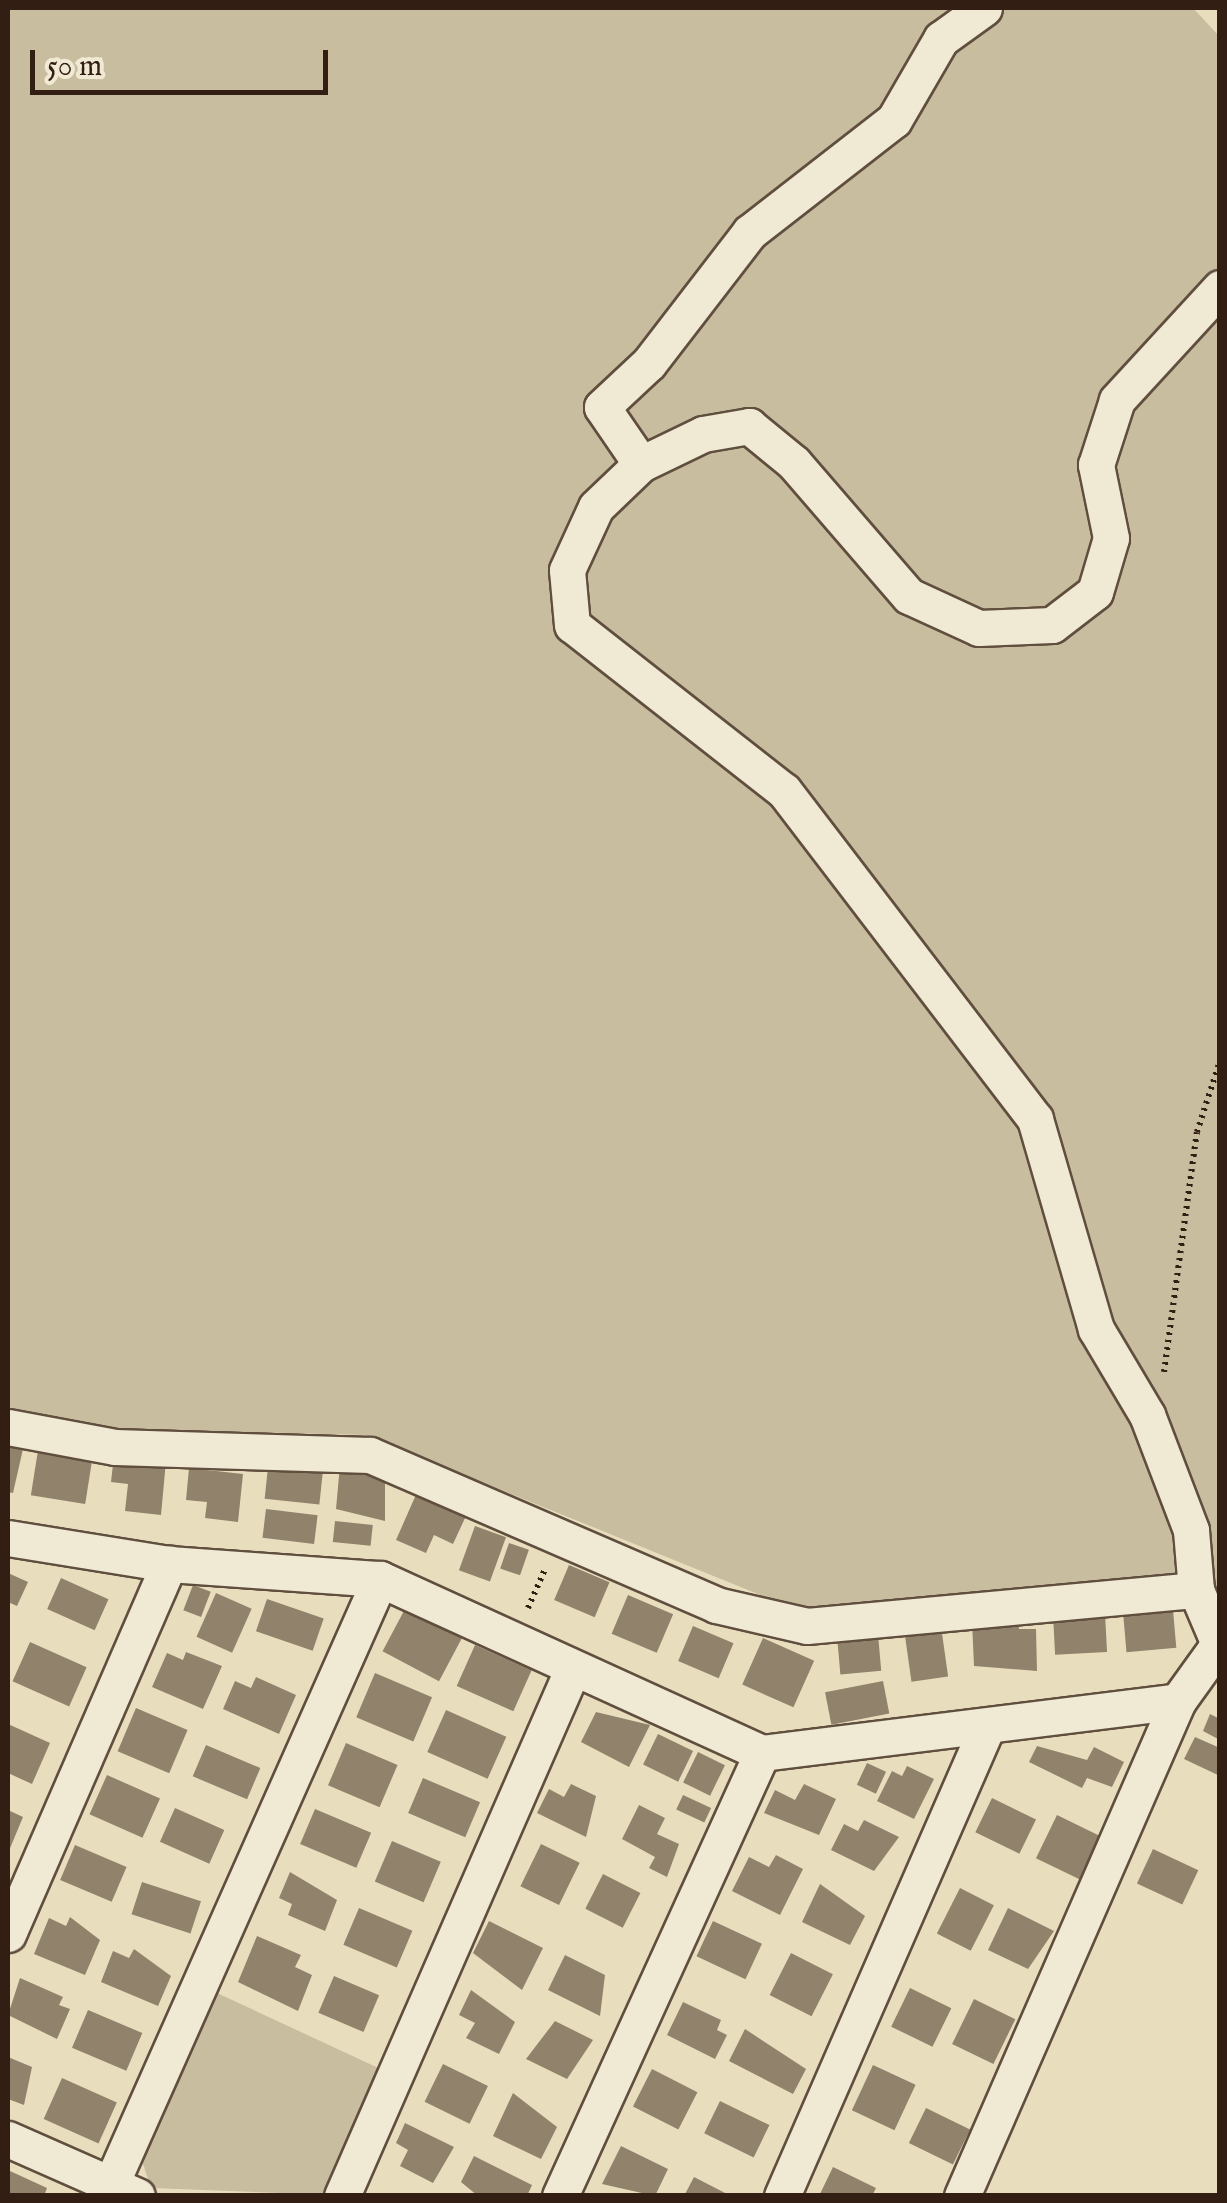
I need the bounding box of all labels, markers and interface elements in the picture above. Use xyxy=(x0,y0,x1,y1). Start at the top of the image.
scale bar xyxy=(35,30,332,92)
text: 50 m xyxy=(47,48,102,86)

